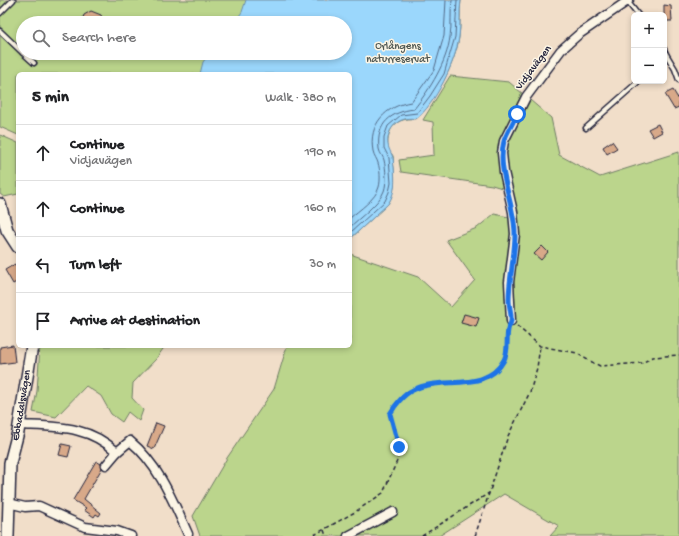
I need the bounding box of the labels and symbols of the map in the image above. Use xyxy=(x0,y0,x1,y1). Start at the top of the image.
park label: Orlångens naturreservat xyxy=(366,40,431,66)
street label: Vidjavägen xyxy=(513,43,555,93)
route start xyxy=(508,105,526,123)
street label: Ebbadalsvägen xyxy=(10,368,34,442)
route end xyxy=(390,438,408,456)

